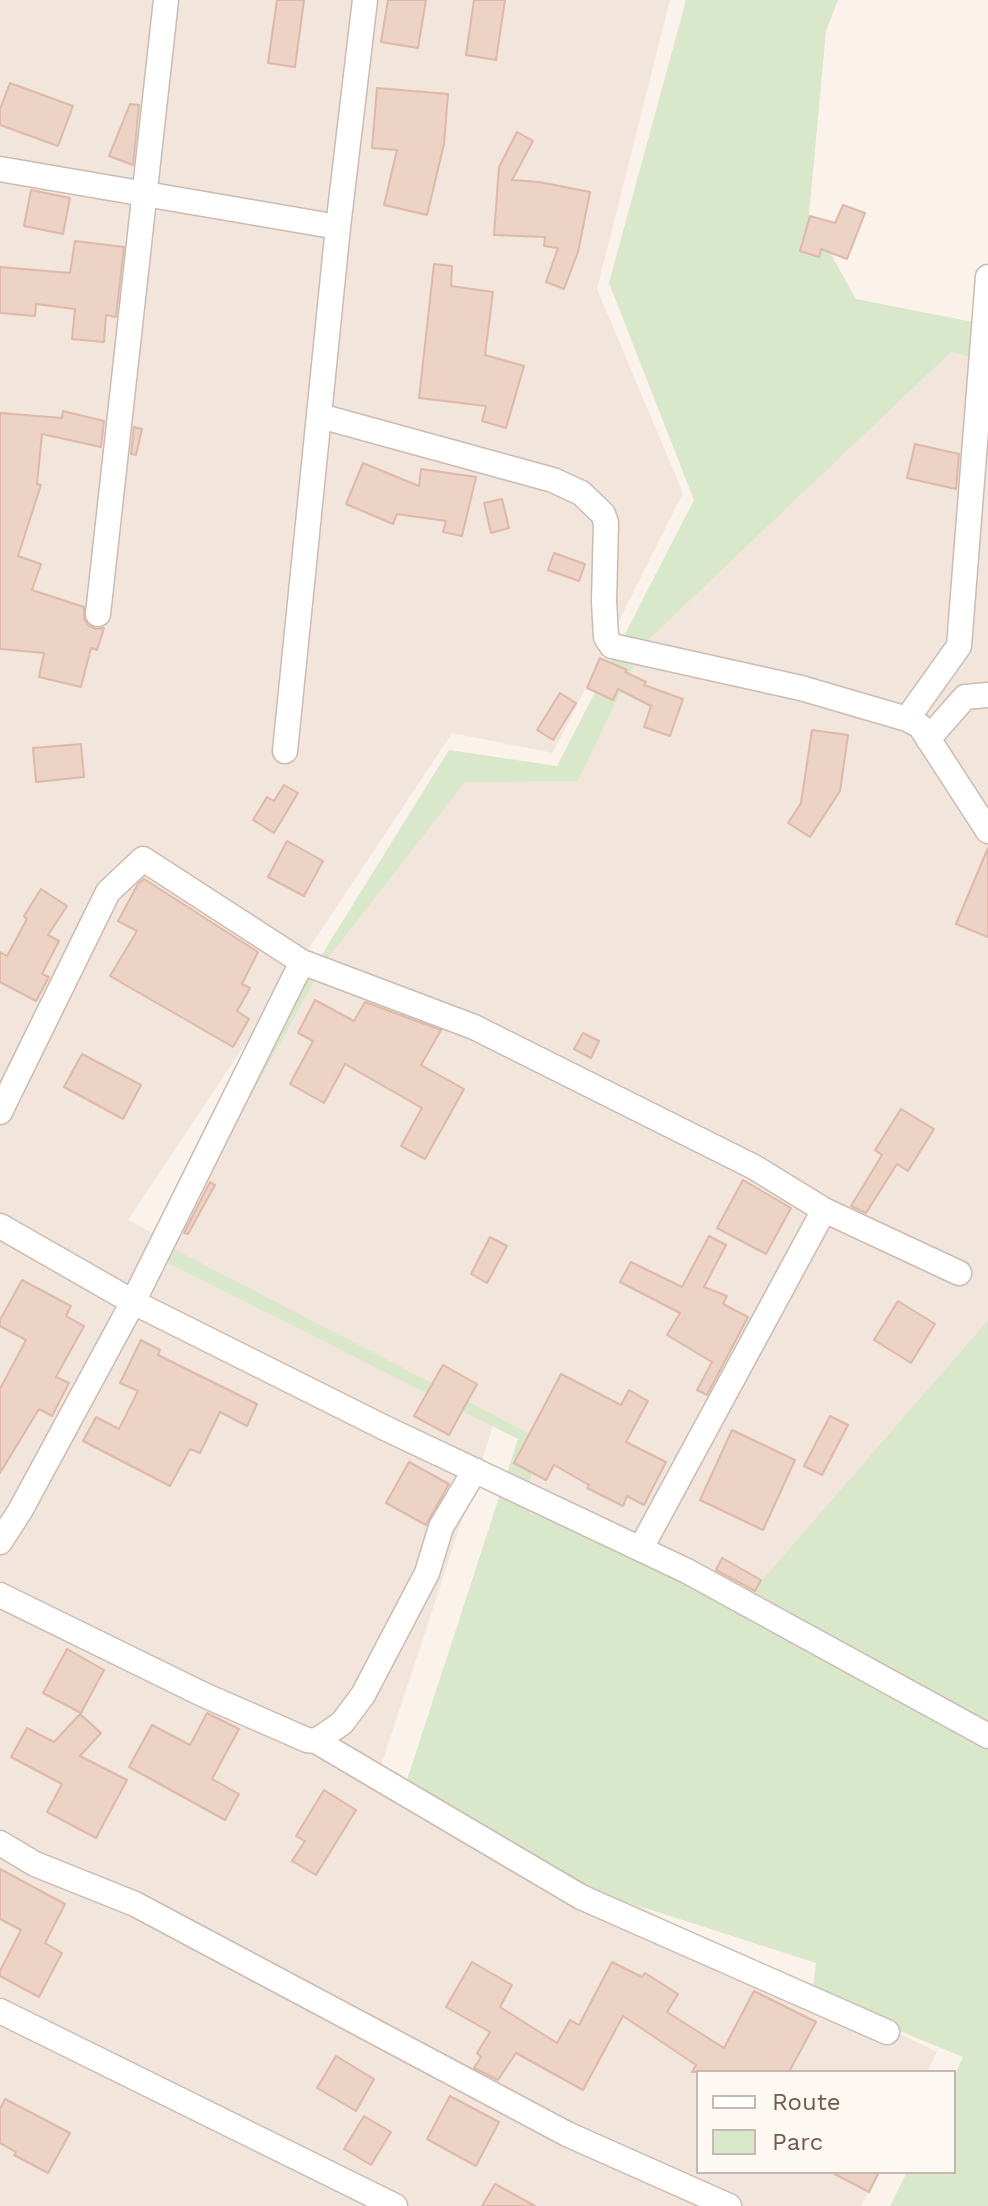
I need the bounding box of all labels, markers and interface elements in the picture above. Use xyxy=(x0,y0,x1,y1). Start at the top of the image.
legend xyxy=(696,2070,956,2174)
text: Route xyxy=(772,2088,841,2116)
text: Parc xyxy=(772,2128,823,2156)

